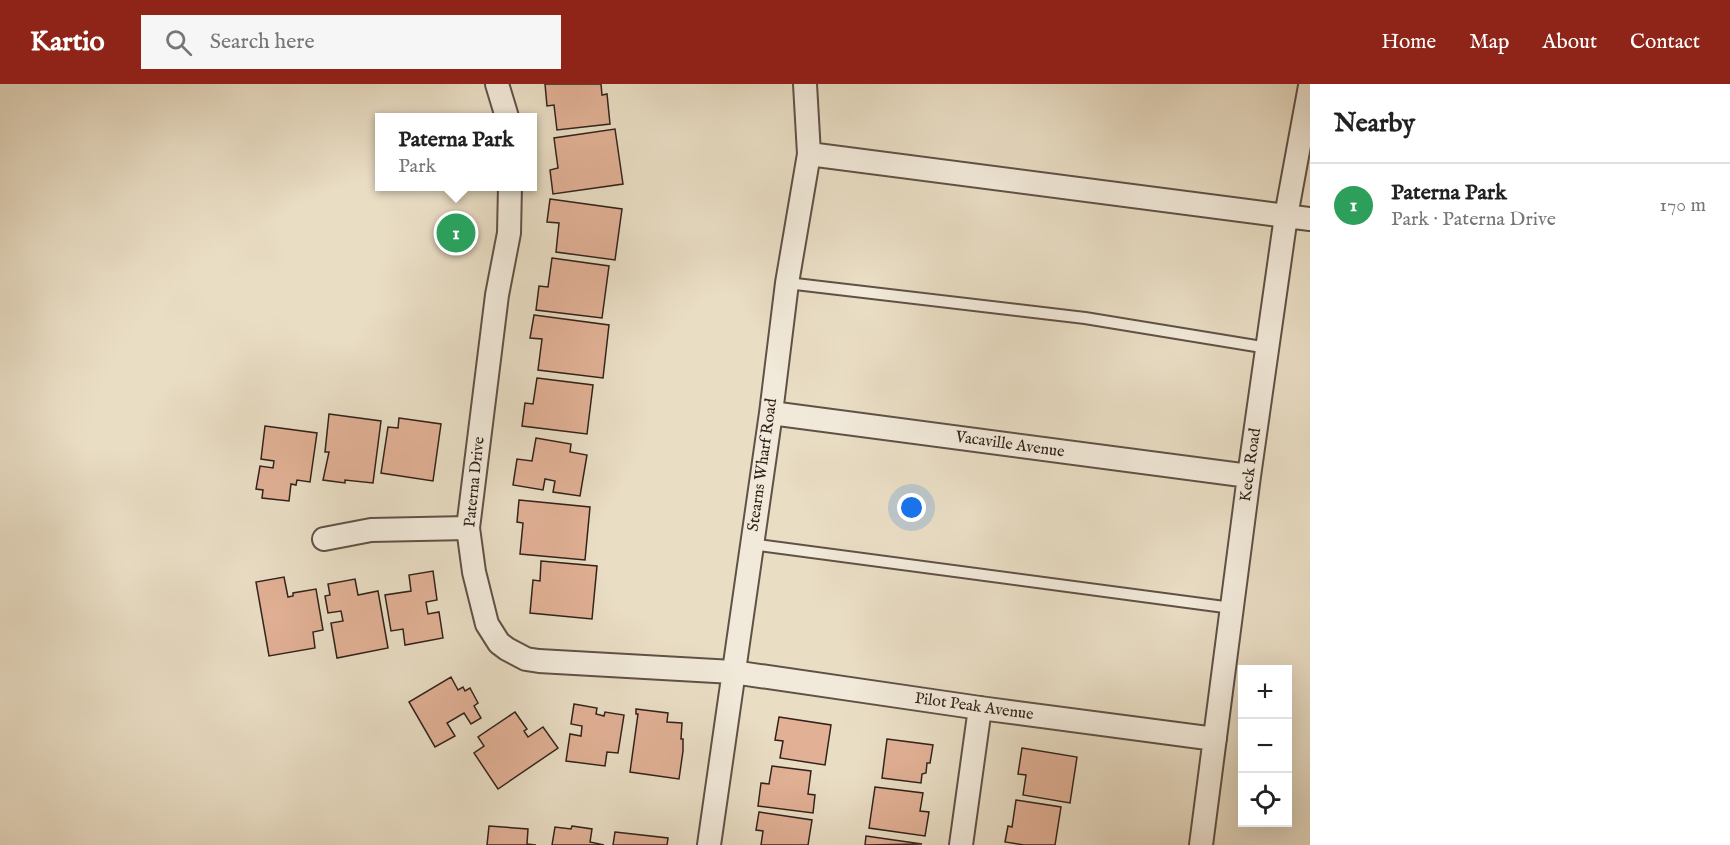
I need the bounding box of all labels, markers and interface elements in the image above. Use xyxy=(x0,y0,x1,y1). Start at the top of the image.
search box xyxy=(141,15,561,69)
text: Kartio xyxy=(30,25,105,60)
icon: search xyxy=(162,26,195,59)
text: Search here xyxy=(210,28,315,56)
text: Home xyxy=(1381,29,1436,56)
text: Map xyxy=(1469,29,1509,56)
text: About xyxy=(1542,29,1597,56)
text: Contact xyxy=(1630,29,1700,56)
text: Nearby xyxy=(1334,107,1415,140)
popup xyxy=(375,113,537,191)
text: Paterna Park xyxy=(398,126,514,154)
text: Park xyxy=(398,154,436,179)
text: Paterna Park xyxy=(1391,179,1507,207)
text: 1 xyxy=(1350,193,1357,218)
text: 170 m xyxy=(1660,193,1706,218)
text: Park · Paterna Drive xyxy=(1391,207,1556,232)
pin: 1 xyxy=(436,210,476,256)
street label: Stearns Wharf Road xyxy=(744,397,782,533)
street label: Vacaville Avenue xyxy=(953,427,1066,463)
street label: Keck Road xyxy=(1236,427,1266,503)
street label: Paterna Drive xyxy=(460,436,490,528)
your location xyxy=(897,493,926,522)
map controls xyxy=(1238,665,1292,827)
button: + xyxy=(1238,665,1292,719)
street label: Pilot Peak Avenue xyxy=(913,689,1035,725)
button: − xyxy=(1238,719,1292,773)
button: locate xyxy=(1238,773,1292,827)

